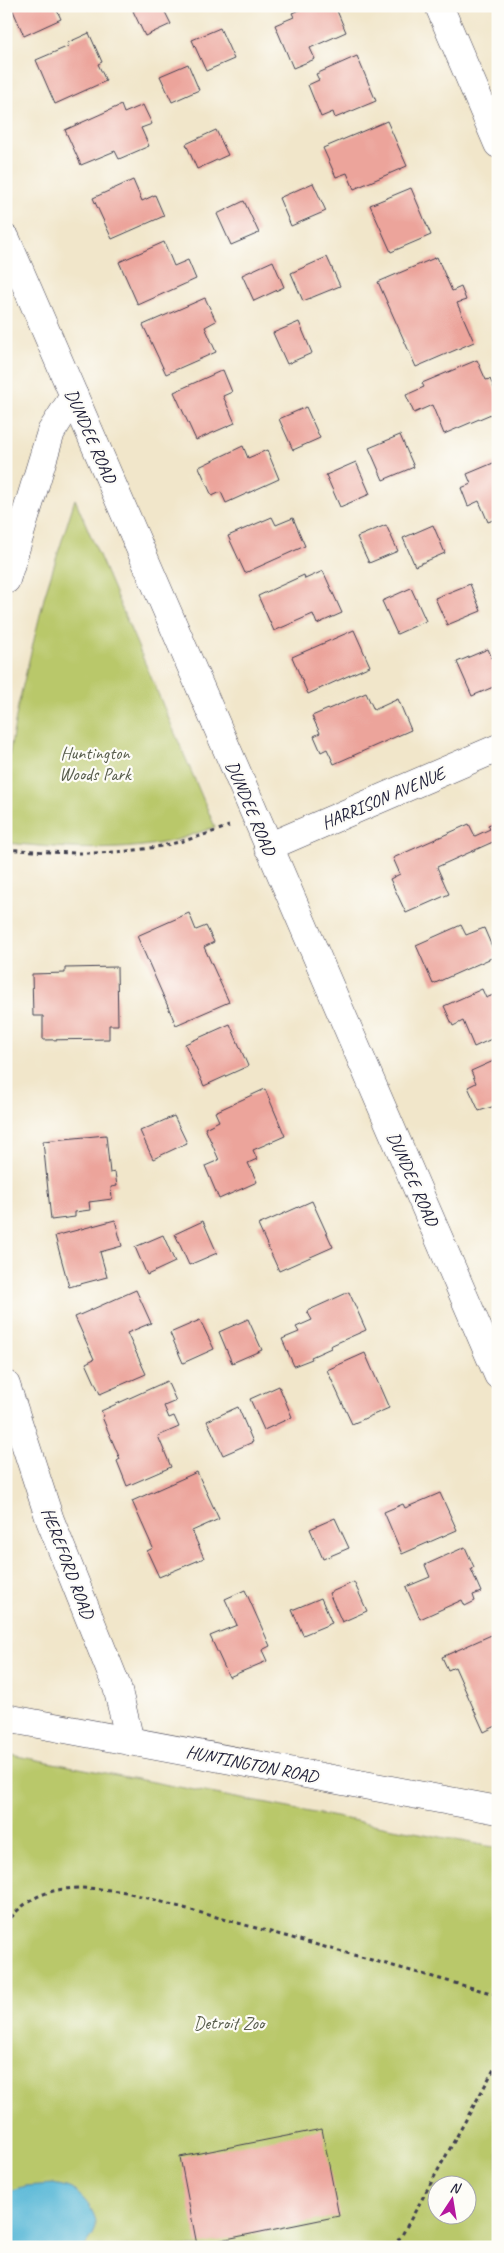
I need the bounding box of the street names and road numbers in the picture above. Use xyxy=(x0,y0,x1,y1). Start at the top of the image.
street label: DUNDEE ROAD xyxy=(61,386,122,488)
street label: DUNDEE ROAD xyxy=(221,758,281,860)
street label: HARRISON AVENUE xyxy=(318,761,450,834)
street label: DUNDEE ROAD xyxy=(383,1129,444,1231)
street label: HEREFORD ROAD xyxy=(37,1505,100,1623)
street label: HUNTINGTON ROAD xyxy=(184,1740,321,1788)

